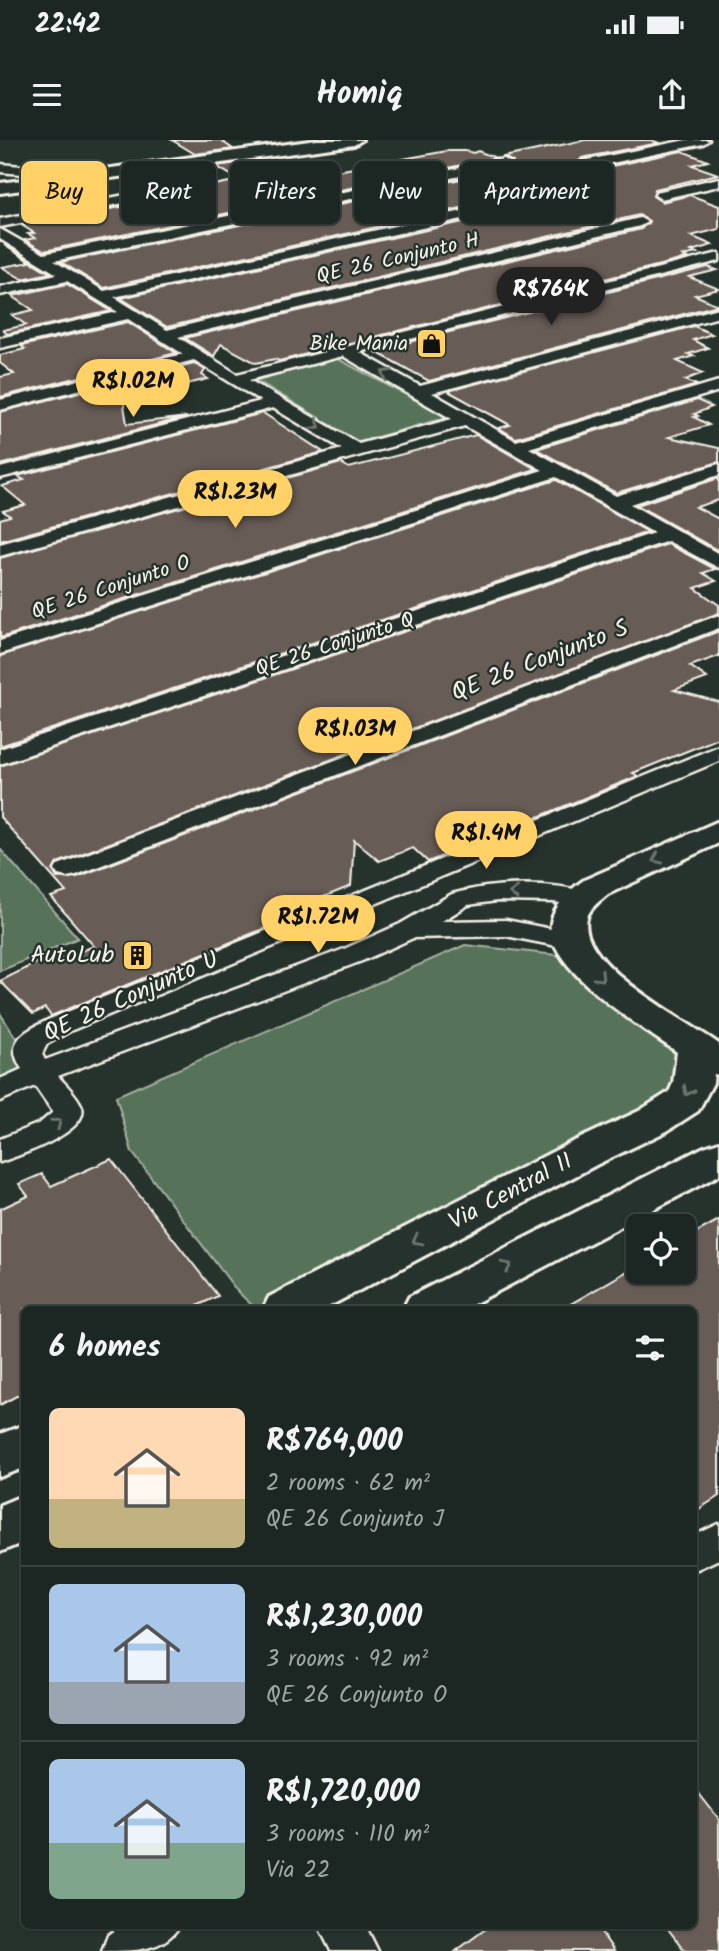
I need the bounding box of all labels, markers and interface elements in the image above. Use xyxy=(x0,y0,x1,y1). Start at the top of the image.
text: 22:42 xyxy=(35,4,101,46)
text: Homiq xyxy=(316,69,403,120)
icon: menu xyxy=(28,76,66,114)
icon: share xyxy=(653,76,691,114)
chip: Buy xyxy=(21,161,107,224)
chip: Rent xyxy=(121,161,216,224)
chip: Filters xyxy=(230,161,340,224)
chip: New xyxy=(354,161,446,224)
chip: Apartment xyxy=(460,161,614,224)
street label: QE 26 Conjunto H xyxy=(313,224,483,294)
pin: R$764K xyxy=(494,268,608,327)
text: R$764K xyxy=(512,272,590,308)
shop icon: Bike Mania xyxy=(414,327,448,361)
place label: Bike Mania xyxy=(309,328,408,361)
pin: R$1.02M xyxy=(68,359,198,419)
text: R$1.02M xyxy=(92,364,174,400)
one-way arrow xyxy=(381,369,393,382)
one-way arrow xyxy=(308,417,321,430)
pin: R$1.23M xyxy=(170,470,300,530)
text: R$1.23M xyxy=(193,475,277,511)
street label: QE 26 Conjunto O xyxy=(27,547,195,629)
street label: QE 26 Conjunto Q xyxy=(251,604,419,686)
street label: QE 26 Conjunto S xyxy=(446,609,634,713)
pin: R$1.03M xyxy=(290,708,420,767)
text: R$1.03M xyxy=(314,712,396,748)
pin: R$1.4M xyxy=(429,812,543,871)
text: R$1.4M xyxy=(451,816,521,852)
one-way arrow xyxy=(652,851,664,865)
one-way arrow xyxy=(508,885,519,901)
pin: R$1.72M xyxy=(253,896,383,955)
text: R$1.72M xyxy=(277,900,359,936)
place label: AutoLub xyxy=(30,936,114,975)
building icon: AutoLub xyxy=(120,938,154,972)
street label: QE 26 Conjunto U xyxy=(37,941,225,1053)
one-way arrow xyxy=(592,969,605,982)
one-way arrow xyxy=(683,1084,697,1096)
one-way arrow xyxy=(50,1119,62,1132)
street label: Via Central II xyxy=(442,1143,580,1241)
map controls xyxy=(626,1214,696,1284)
button: locate xyxy=(626,1214,696,1284)
one-way arrow xyxy=(412,1232,424,1246)
one-way arrow xyxy=(500,1261,512,1275)
text: 6 homes xyxy=(49,1324,161,1372)
icon: filters xyxy=(631,1329,669,1367)
text: R$764,000 xyxy=(266,1418,403,1466)
icon: home xyxy=(105,1436,189,1520)
text: 2 rooms · 62 m² xyxy=(266,1466,430,1502)
text: QE 26 Conjunto J xyxy=(266,1502,444,1538)
text: R$1,230,000 xyxy=(266,1594,422,1642)
icon: home xyxy=(105,1612,189,1696)
text: 3 rooms · 92 m² xyxy=(266,1642,428,1678)
text: QE 26 Conjunto O xyxy=(266,1678,447,1714)
text: R$1,720,000 xyxy=(266,1769,420,1817)
icon: home xyxy=(105,1787,189,1871)
text: 3 rooms · 110 m² xyxy=(266,1817,429,1853)
text: Via 22 xyxy=(266,1853,330,1889)

